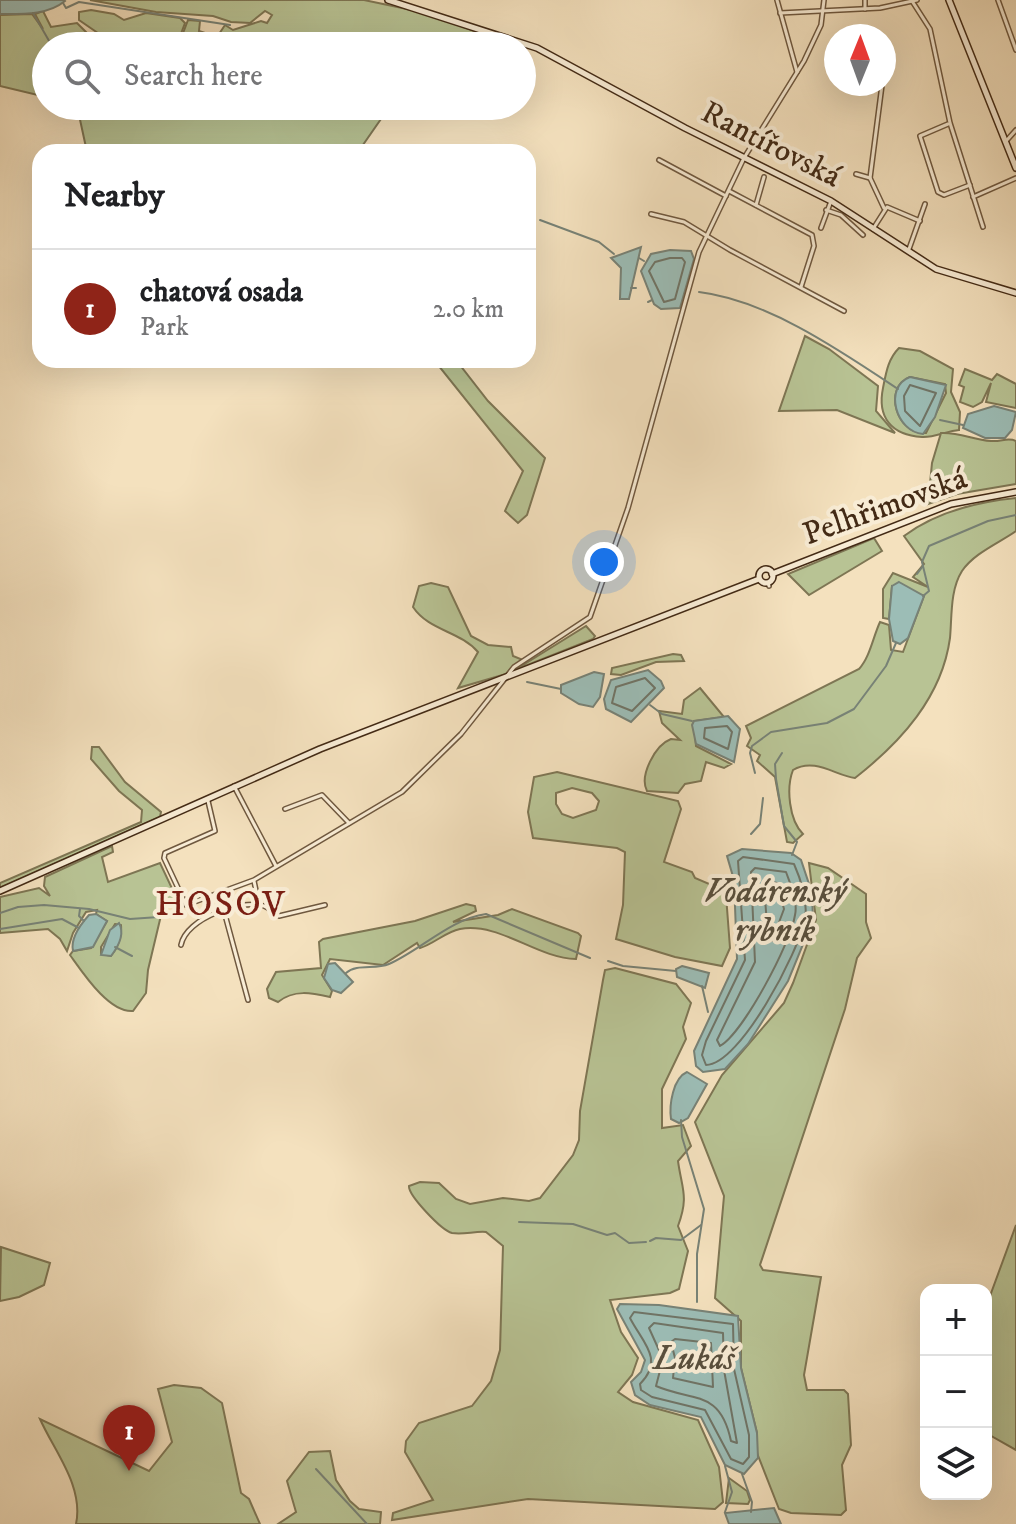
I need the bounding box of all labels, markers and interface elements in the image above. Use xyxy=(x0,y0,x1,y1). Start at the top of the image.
north arrow xyxy=(824,24,896,96)
search box xyxy=(32,32,536,120)
icon: search xyxy=(60,54,104,98)
text: Search here xyxy=(124,58,263,95)
street label: Rantířovská xyxy=(694,93,848,197)
text: Nearby xyxy=(64,175,165,217)
text: chatová osada xyxy=(140,274,303,311)
text: 1 xyxy=(85,293,95,326)
text: 2.0 km xyxy=(433,293,504,326)
text: Park xyxy=(140,311,189,344)
street label: Pelhřimovská xyxy=(798,459,973,555)
your location xyxy=(584,542,624,582)
water label: Vodárenský rybník xyxy=(704,871,850,952)
district label: HOSOV xyxy=(155,882,287,927)
map controls xyxy=(920,1284,992,1500)
button: + xyxy=(920,1284,992,1356)
water label: Lukáš xyxy=(651,1338,739,1380)
button: − xyxy=(920,1356,992,1428)
pin: 1 xyxy=(103,1405,155,1471)
button: layers xyxy=(920,1428,992,1500)

